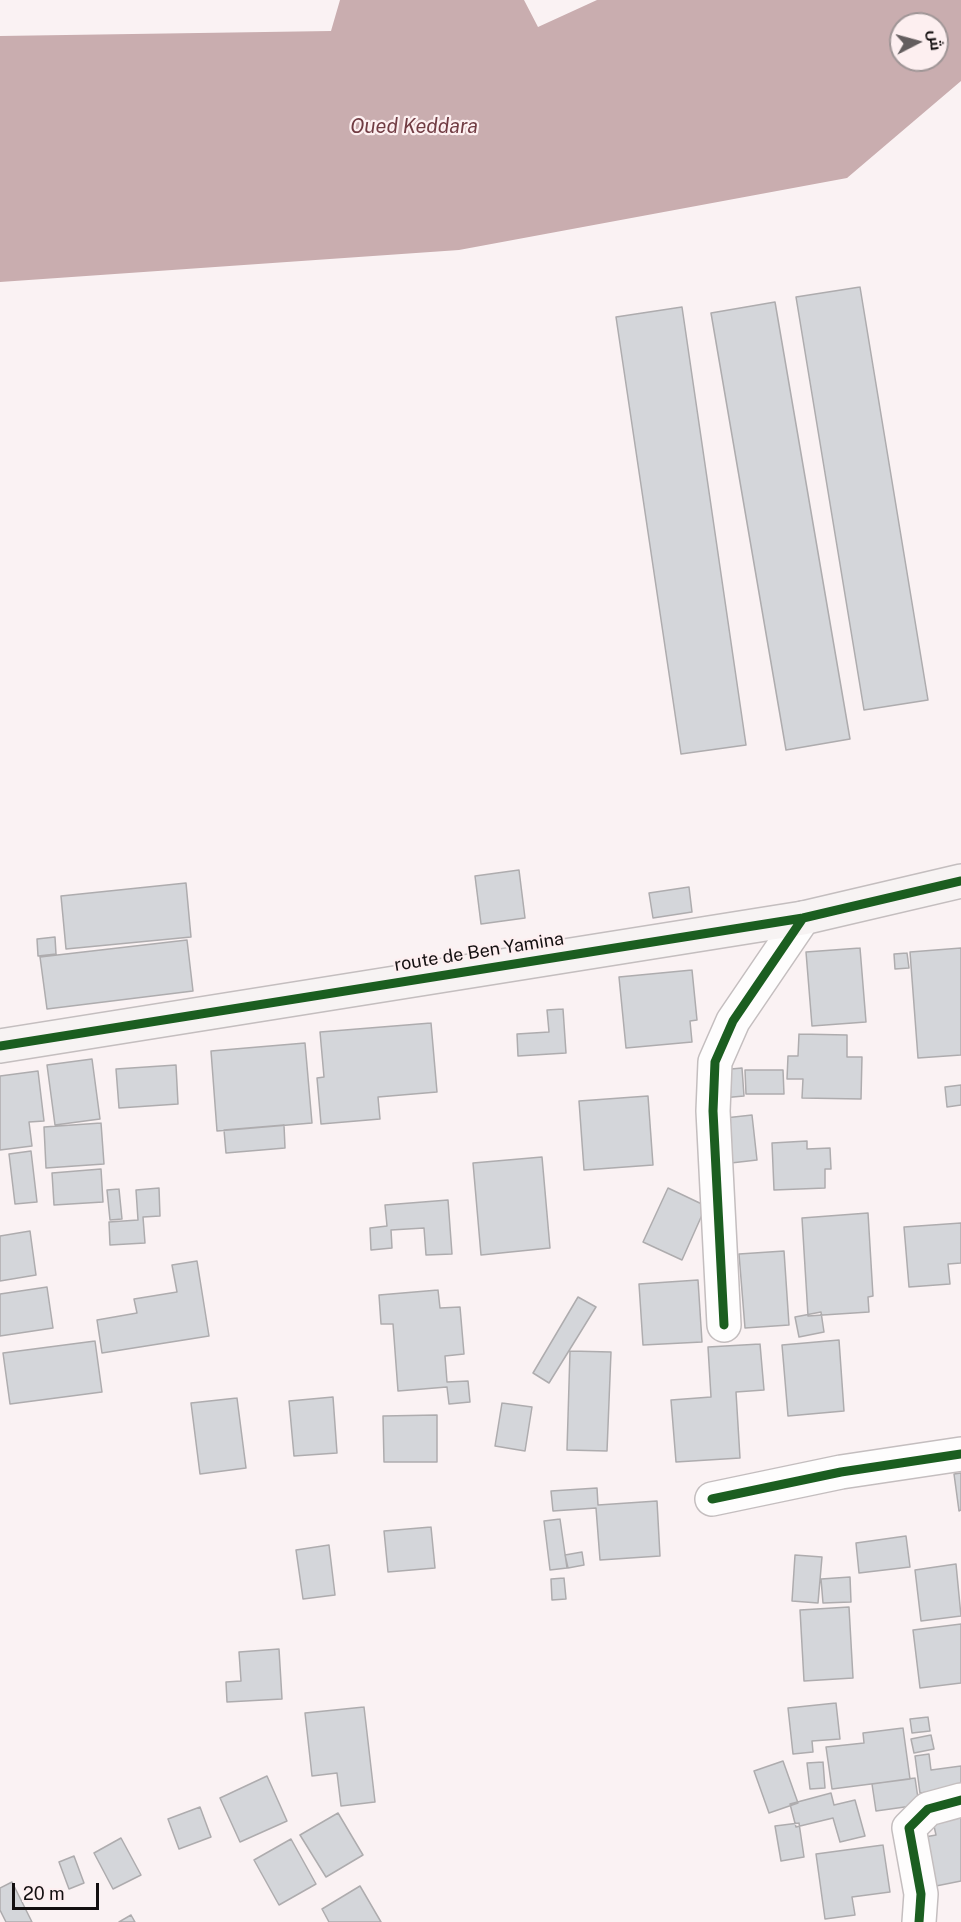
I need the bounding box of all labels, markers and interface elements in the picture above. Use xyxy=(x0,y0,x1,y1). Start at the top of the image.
north arrow xyxy=(889,12,949,72)
text: ش xyxy=(925,29,946,51)
water label: Oued Keddara xyxy=(350,115,478,139)
street label: route de Ben Yamina xyxy=(393,928,565,976)
scale bar xyxy=(15,1871,102,1909)
text: 20 m xyxy=(23,1883,65,1904)

